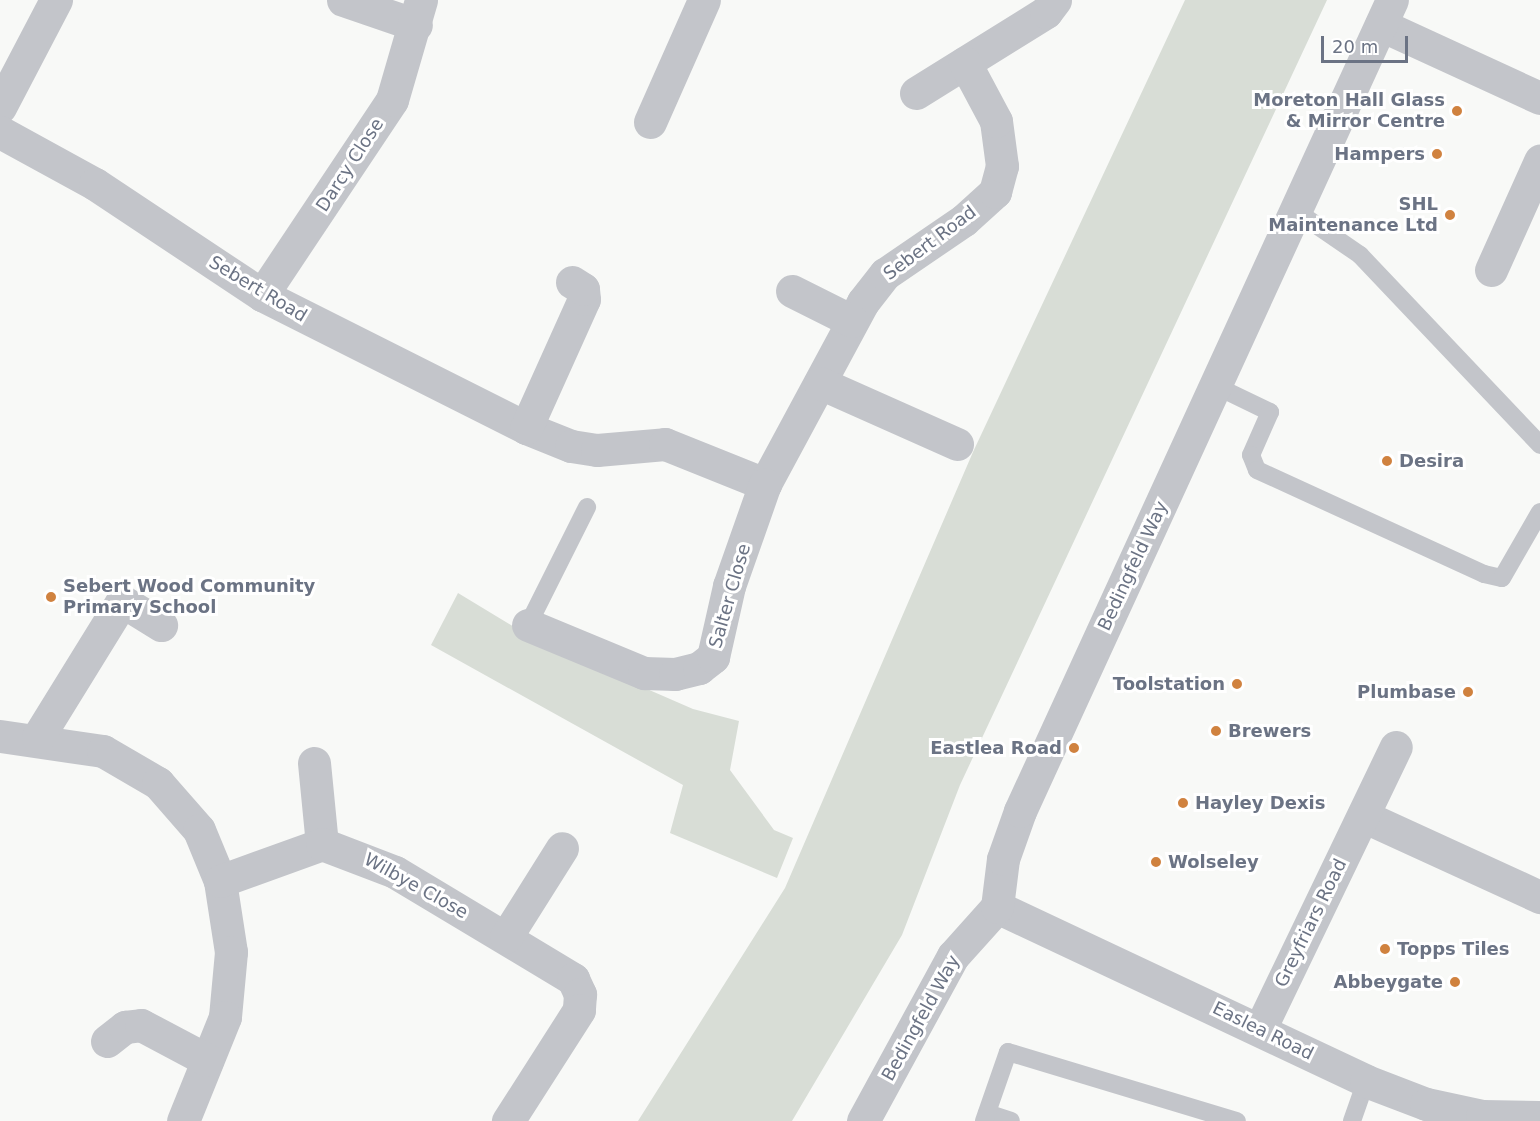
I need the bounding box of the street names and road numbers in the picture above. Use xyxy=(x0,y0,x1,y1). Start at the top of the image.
street label: Darcy Close xyxy=(312,114,388,216)
street label: Sebert Road xyxy=(879,201,981,285)
street label: Sebert Road xyxy=(205,251,311,327)
street label: Bedingfeld Way xyxy=(1094,498,1172,634)
street label: Salter Close xyxy=(705,541,755,651)
street label: Wilbye Close xyxy=(360,849,472,923)
street label: Greyfriars Road xyxy=(1271,855,1351,991)
street label: Bedingfeld Way xyxy=(877,951,965,1085)
street label: Easlea Road xyxy=(1209,997,1317,1065)

